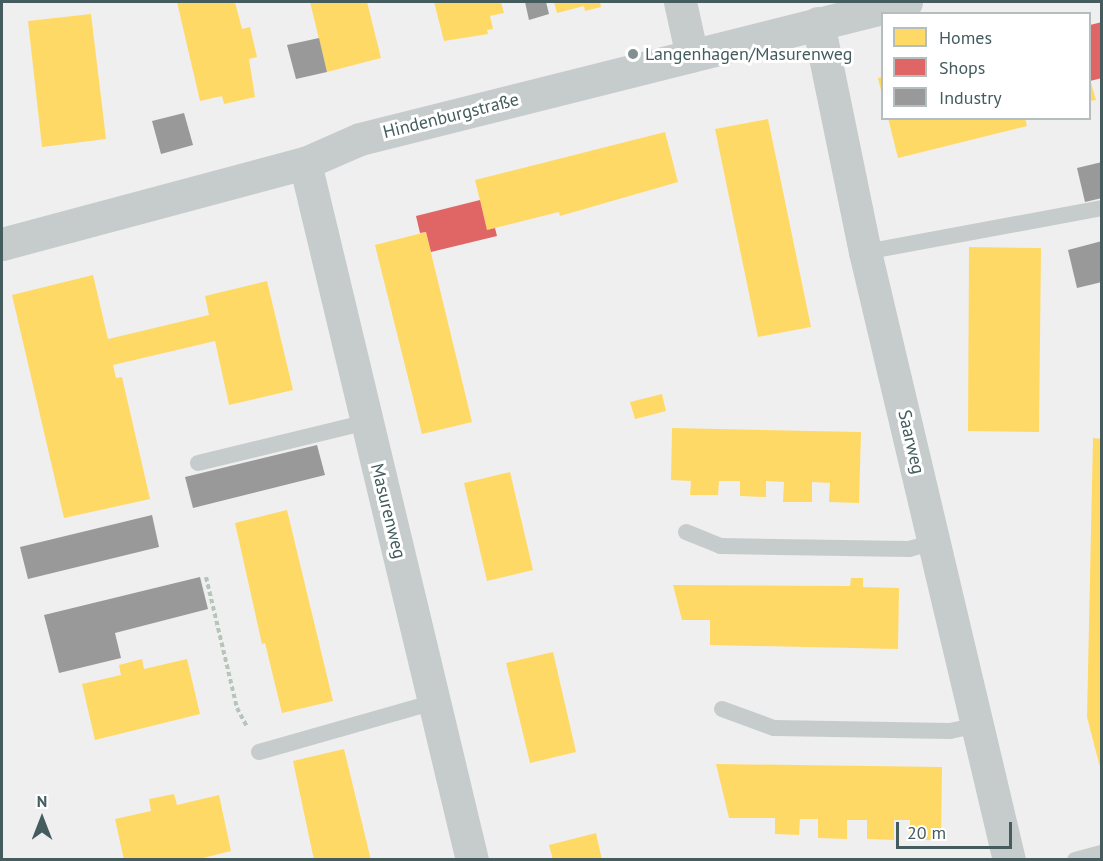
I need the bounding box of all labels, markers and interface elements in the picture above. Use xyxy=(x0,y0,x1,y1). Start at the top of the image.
legend xyxy=(881,12,1091,120)
text: Homes xyxy=(939,26,992,49)
place label: Langenhagen/Masurenweg xyxy=(645,43,852,65)
marker: Langenhagen/Masurenweg xyxy=(626,47,640,61)
text: Shops xyxy=(939,56,985,79)
text: Industry xyxy=(939,86,1002,109)
street label: Hindenburgstraße xyxy=(381,89,521,143)
street label: Saarweg xyxy=(893,408,929,476)
street label: Masurenweg xyxy=(366,461,410,561)
north arrow xyxy=(12,789,72,849)
text: N xyxy=(37,791,47,811)
scale bar xyxy=(899,810,1014,848)
text: 20 m xyxy=(907,821,946,844)

